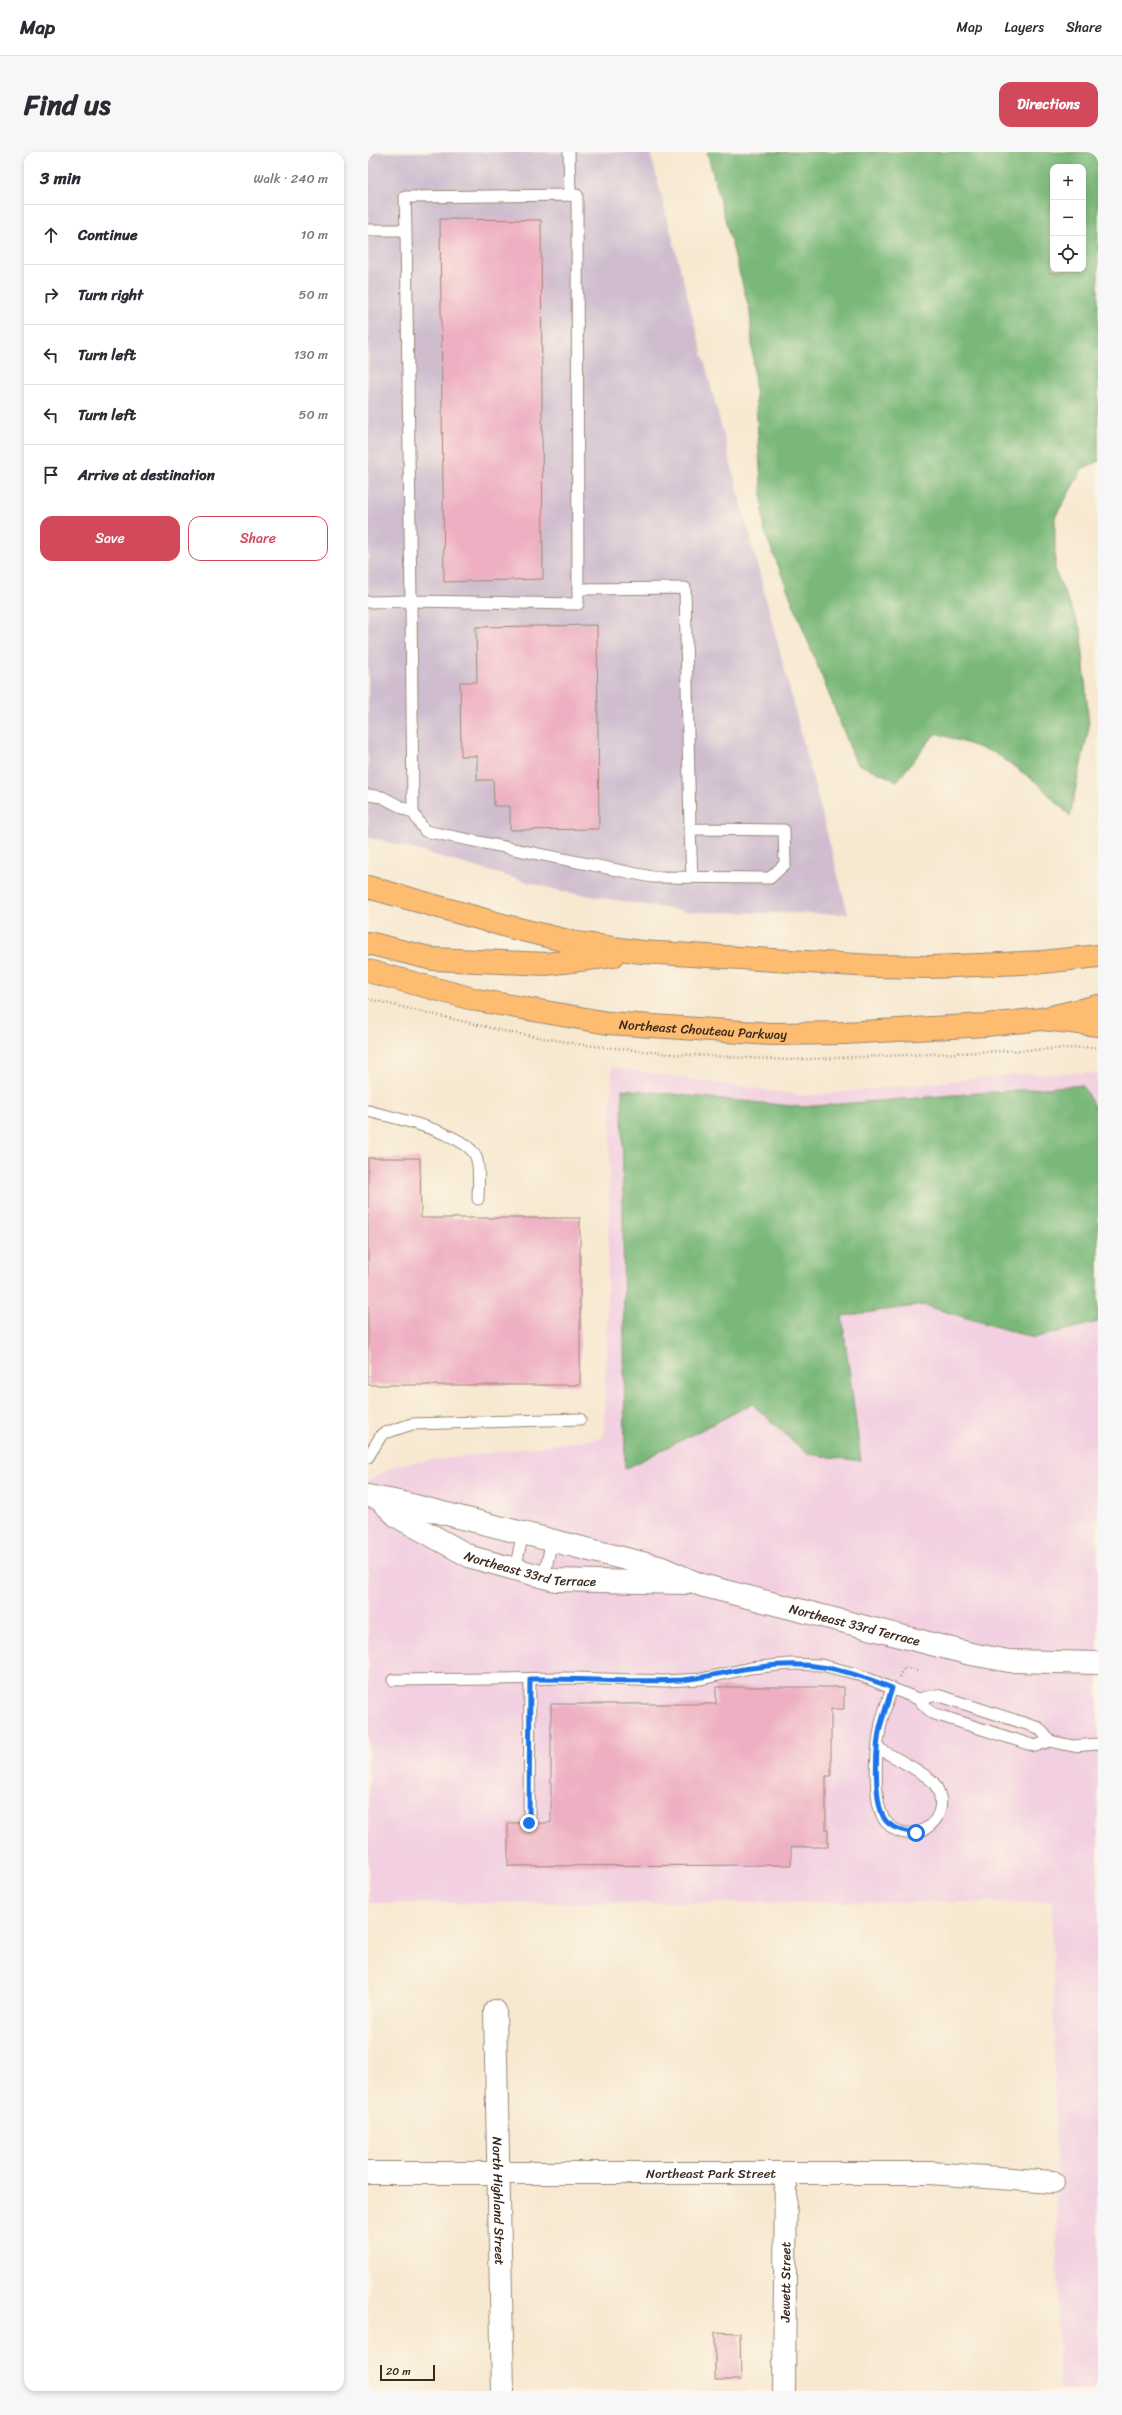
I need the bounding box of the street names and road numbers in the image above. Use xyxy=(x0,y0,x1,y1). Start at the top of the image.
street label: Northeast Chouteau Parkway xyxy=(618,1012,787,1046)
street label: Northeast 33rd Terrace xyxy=(460,1544,597,1592)
street label: Northeast 33rd Terrace xyxy=(787,1597,923,1652)
street label: North Highland Street xyxy=(486,2137,512,2266)
street label: Northeast Park Street xyxy=(646,2162,776,2185)
street label: Jewett Street xyxy=(773,2241,797,2323)

